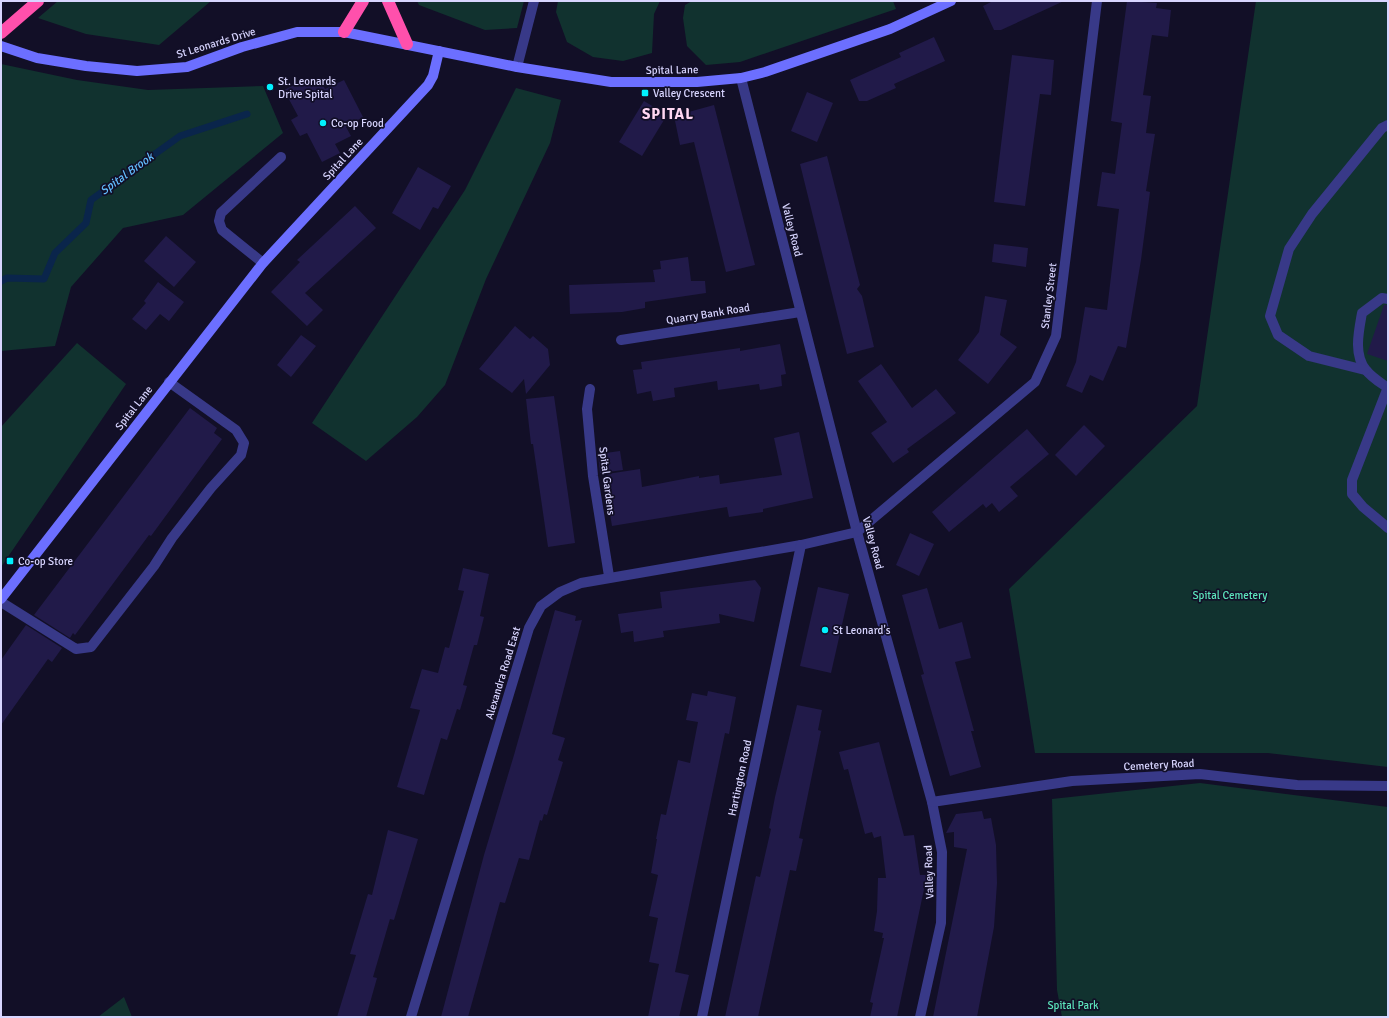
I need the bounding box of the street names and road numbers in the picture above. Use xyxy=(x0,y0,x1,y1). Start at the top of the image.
street label: St Leonards Drive xyxy=(175,25,257,61)
street label: Spital Lane xyxy=(646,63,698,77)
street label: Spital Lane xyxy=(320,135,366,183)
street label: Valley Road xyxy=(779,202,805,258)
street label: Stanley Street xyxy=(1039,262,1060,330)
street label: Quarry Bank Road xyxy=(665,301,751,327)
street label: Spital Lane xyxy=(113,383,155,433)
street label: Spital Gardens xyxy=(596,446,618,516)
street label: Valley Road xyxy=(860,515,886,571)
street label: Alexandra Road East xyxy=(483,625,523,721)
street label: Hartington Road xyxy=(726,739,754,817)
street label: Cemetery Road xyxy=(1123,757,1195,773)
street label: Valley Road xyxy=(922,845,936,899)

